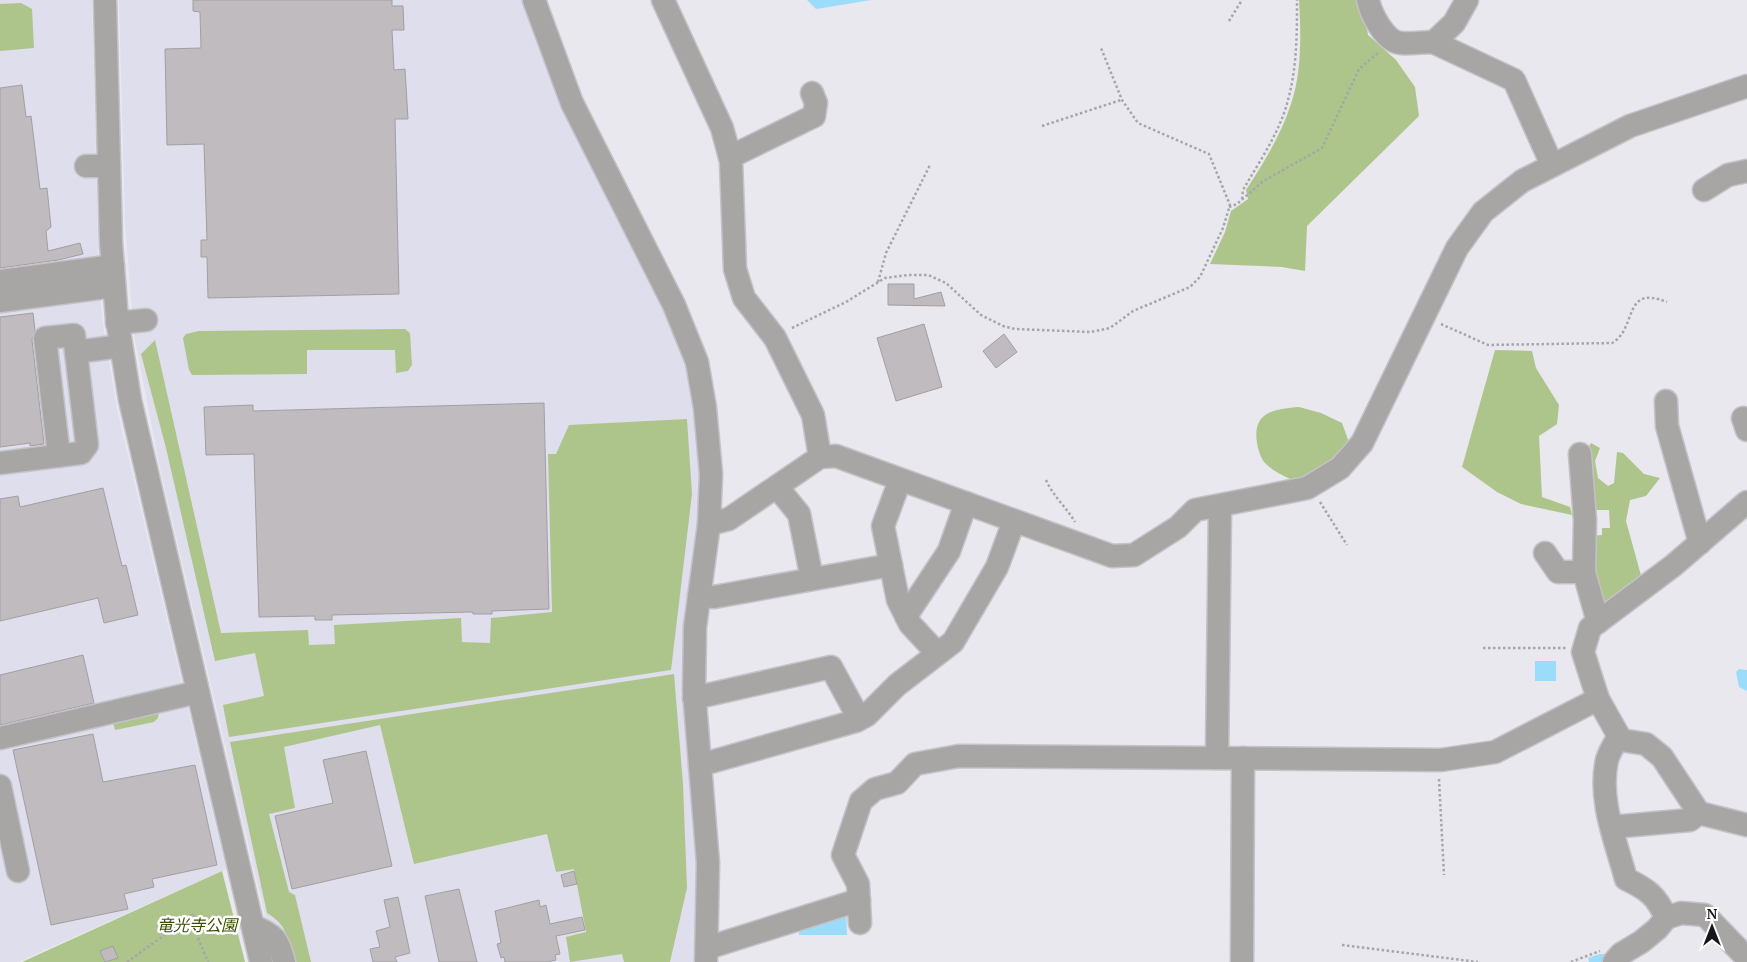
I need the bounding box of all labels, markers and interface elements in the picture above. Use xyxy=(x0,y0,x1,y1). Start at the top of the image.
north arrow xyxy=(1687,902,1737,952)
text: N xyxy=(1707,904,1718,923)
park label: 竜光寺公園 xyxy=(157,914,239,936)

